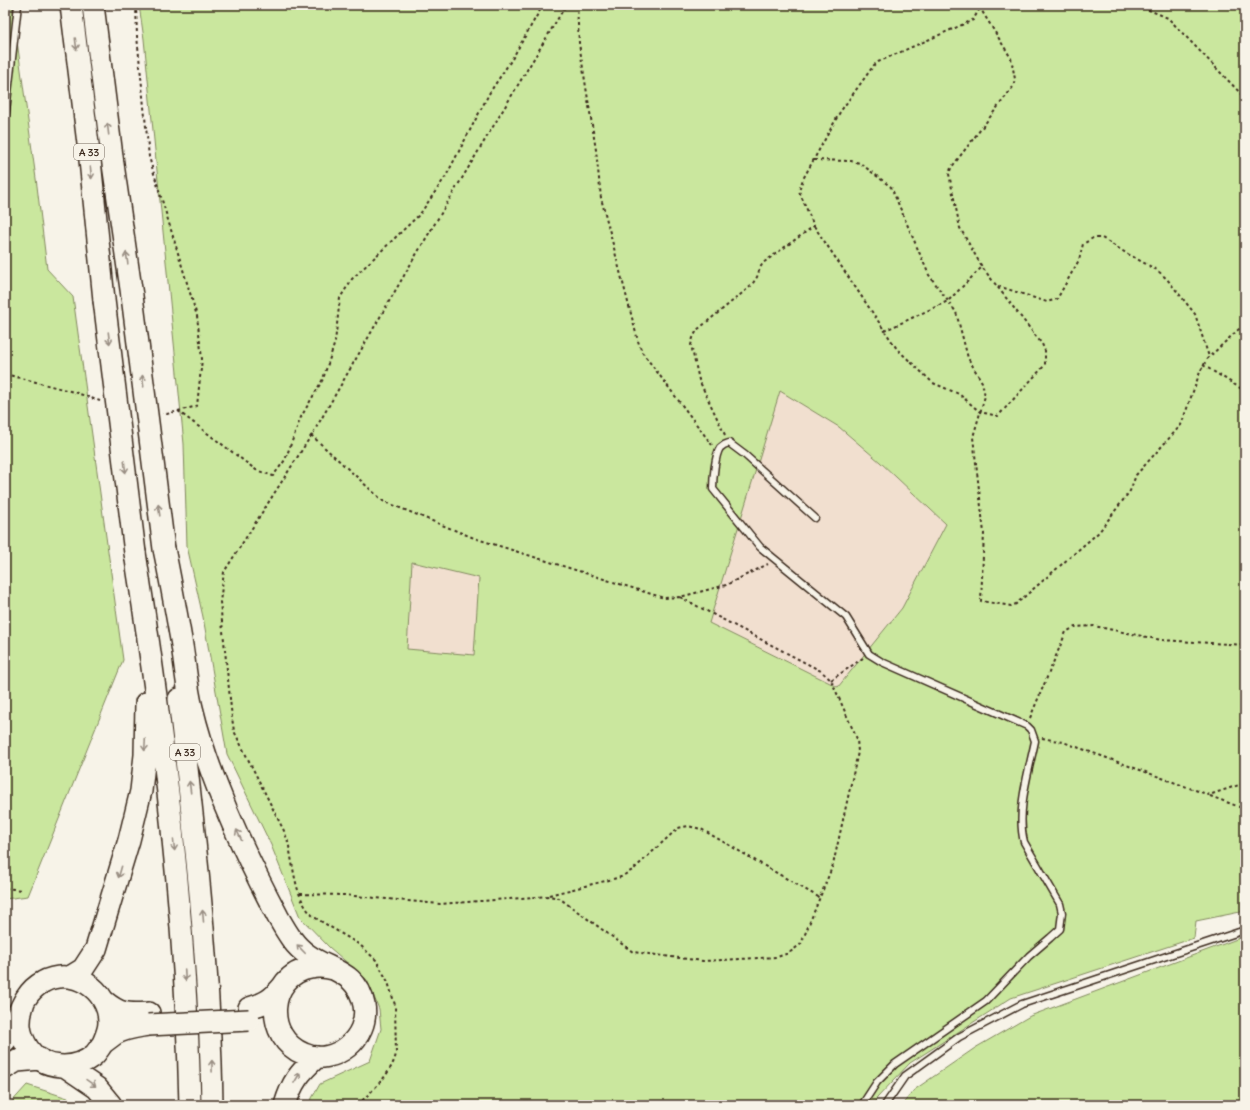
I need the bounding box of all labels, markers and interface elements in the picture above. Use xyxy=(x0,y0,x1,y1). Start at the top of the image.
one-way arrow xyxy=(72,37,79,50)
one-way arrow xyxy=(105,123,112,136)
road number: A 33 xyxy=(74,144,104,160)
one-way arrow xyxy=(88,166,95,179)
one-way arrow xyxy=(123,251,131,264)
one-way arrow xyxy=(105,331,113,344)
one-way arrow xyxy=(139,375,147,388)
one-way arrow xyxy=(121,460,129,473)
one-way arrow xyxy=(155,504,163,517)
one-way arrow xyxy=(142,738,149,751)
road number: A 33 xyxy=(170,744,200,760)
one-way arrow xyxy=(186,781,193,794)
one-way arrow xyxy=(235,830,242,842)
one-way arrow xyxy=(170,838,178,851)
one-way arrow xyxy=(116,866,123,879)
one-way arrow xyxy=(199,910,207,923)
one-way arrow xyxy=(296,944,305,954)
one-way arrow xyxy=(182,968,189,981)
one-way arrow xyxy=(208,1060,216,1073)
one-way arrow xyxy=(293,1072,301,1084)
one-way arrow xyxy=(85,1079,96,1087)

